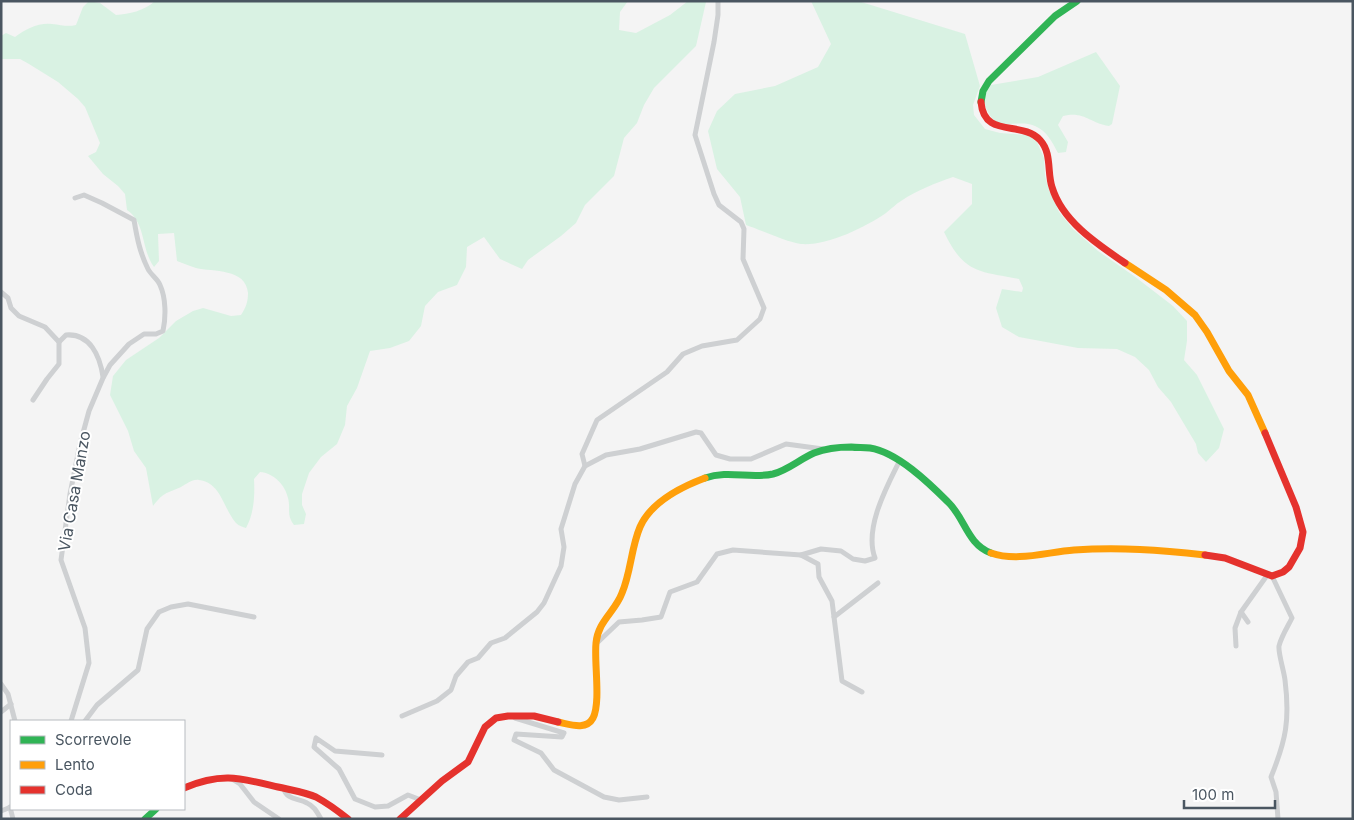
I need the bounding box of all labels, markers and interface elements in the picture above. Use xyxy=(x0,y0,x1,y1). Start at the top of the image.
street label: Via Casa Manzo xyxy=(54,429,94,553)
legend xyxy=(10,720,185,810)
text: Scorrevole xyxy=(55,730,131,749)
text: Lento xyxy=(55,755,95,774)
scale bar xyxy=(1184,778,1275,810)
text: Coda xyxy=(55,780,93,799)
text: 100 m xyxy=(1192,785,1234,804)

